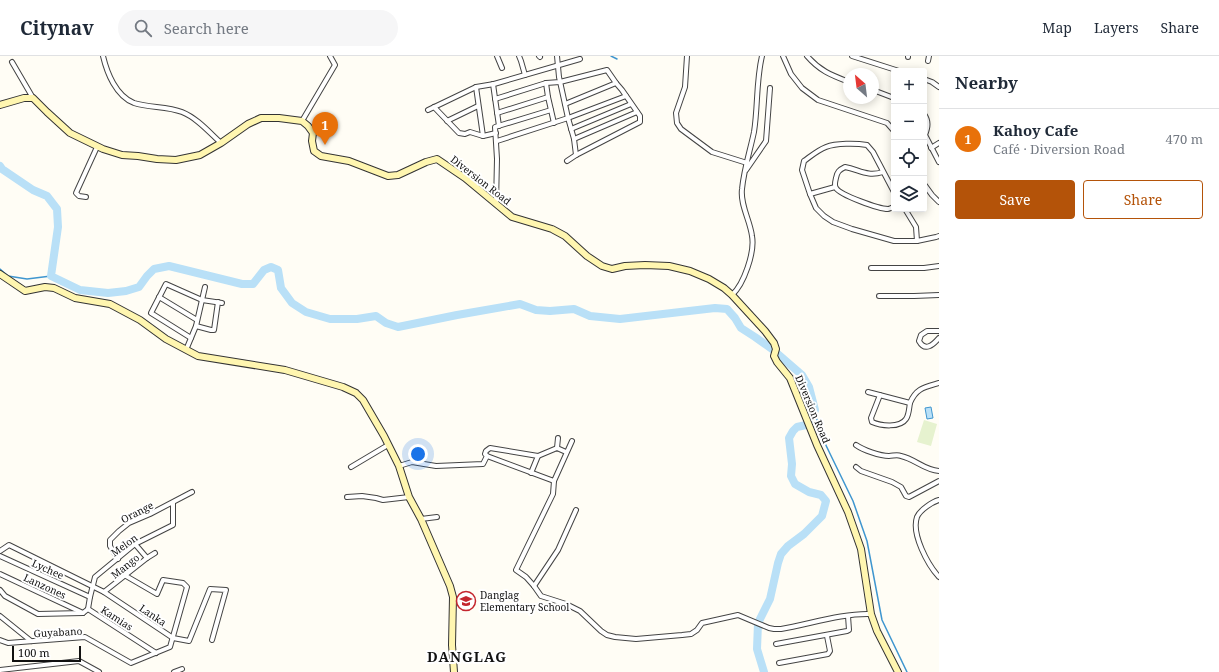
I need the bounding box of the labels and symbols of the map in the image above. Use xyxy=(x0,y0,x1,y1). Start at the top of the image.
north arrow xyxy=(843,68,879,104)
pin: 1 xyxy=(312,112,338,145)
street label: Diversion Road xyxy=(448,152,514,208)
street label: Diversion Road xyxy=(792,373,834,445)
your location xyxy=(408,444,428,464)
street label: Orange xyxy=(118,498,156,526)
street label: Melon xyxy=(108,530,141,559)
street label: Mango xyxy=(108,550,142,582)
street label: Lychee xyxy=(30,556,66,582)
street label: Lanzones xyxy=(21,570,69,602)
place label: Danglag Elementary School xyxy=(480,588,569,614)
school or university icon: Danglag Elementary School xyxy=(455,590,477,612)
street label: Lanka xyxy=(137,601,170,629)
street label: Kamias xyxy=(98,602,136,634)
street label: Guyabano xyxy=(33,624,83,640)
scale bar xyxy=(12,644,81,663)
district label: DANGLAG xyxy=(427,647,507,666)

